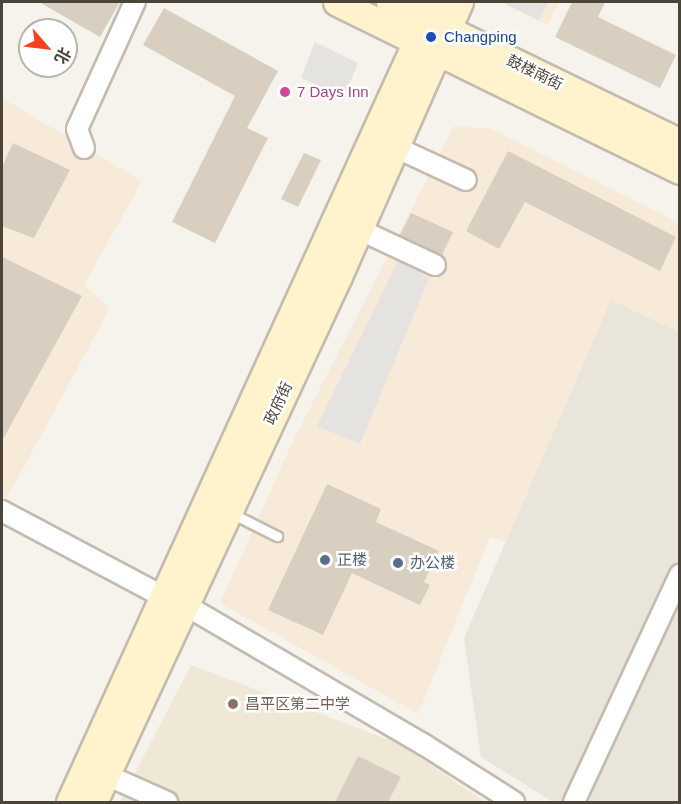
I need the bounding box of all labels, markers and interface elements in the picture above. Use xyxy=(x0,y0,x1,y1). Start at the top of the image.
north arrow xyxy=(18,18,78,78)
marker: Changping xyxy=(422,28,440,46)
place label: Changping xyxy=(444,28,517,46)
text: 北 xyxy=(51,45,74,67)
street label: 鼓楼南街 xyxy=(504,51,566,93)
place label: 7 Days Inn xyxy=(297,83,369,101)
marker: 7 Days Inn xyxy=(278,85,292,99)
street label: 政府街 xyxy=(260,379,296,427)
place label: 正楼 xyxy=(337,551,367,569)
marker: 正楼 xyxy=(318,553,332,567)
place label: 办公楼 xyxy=(410,554,455,572)
marker: 办公楼 xyxy=(391,556,405,570)
place label: 昌平区第二中学 xyxy=(245,695,350,713)
marker: 昌平区第二中学 xyxy=(226,697,240,711)

